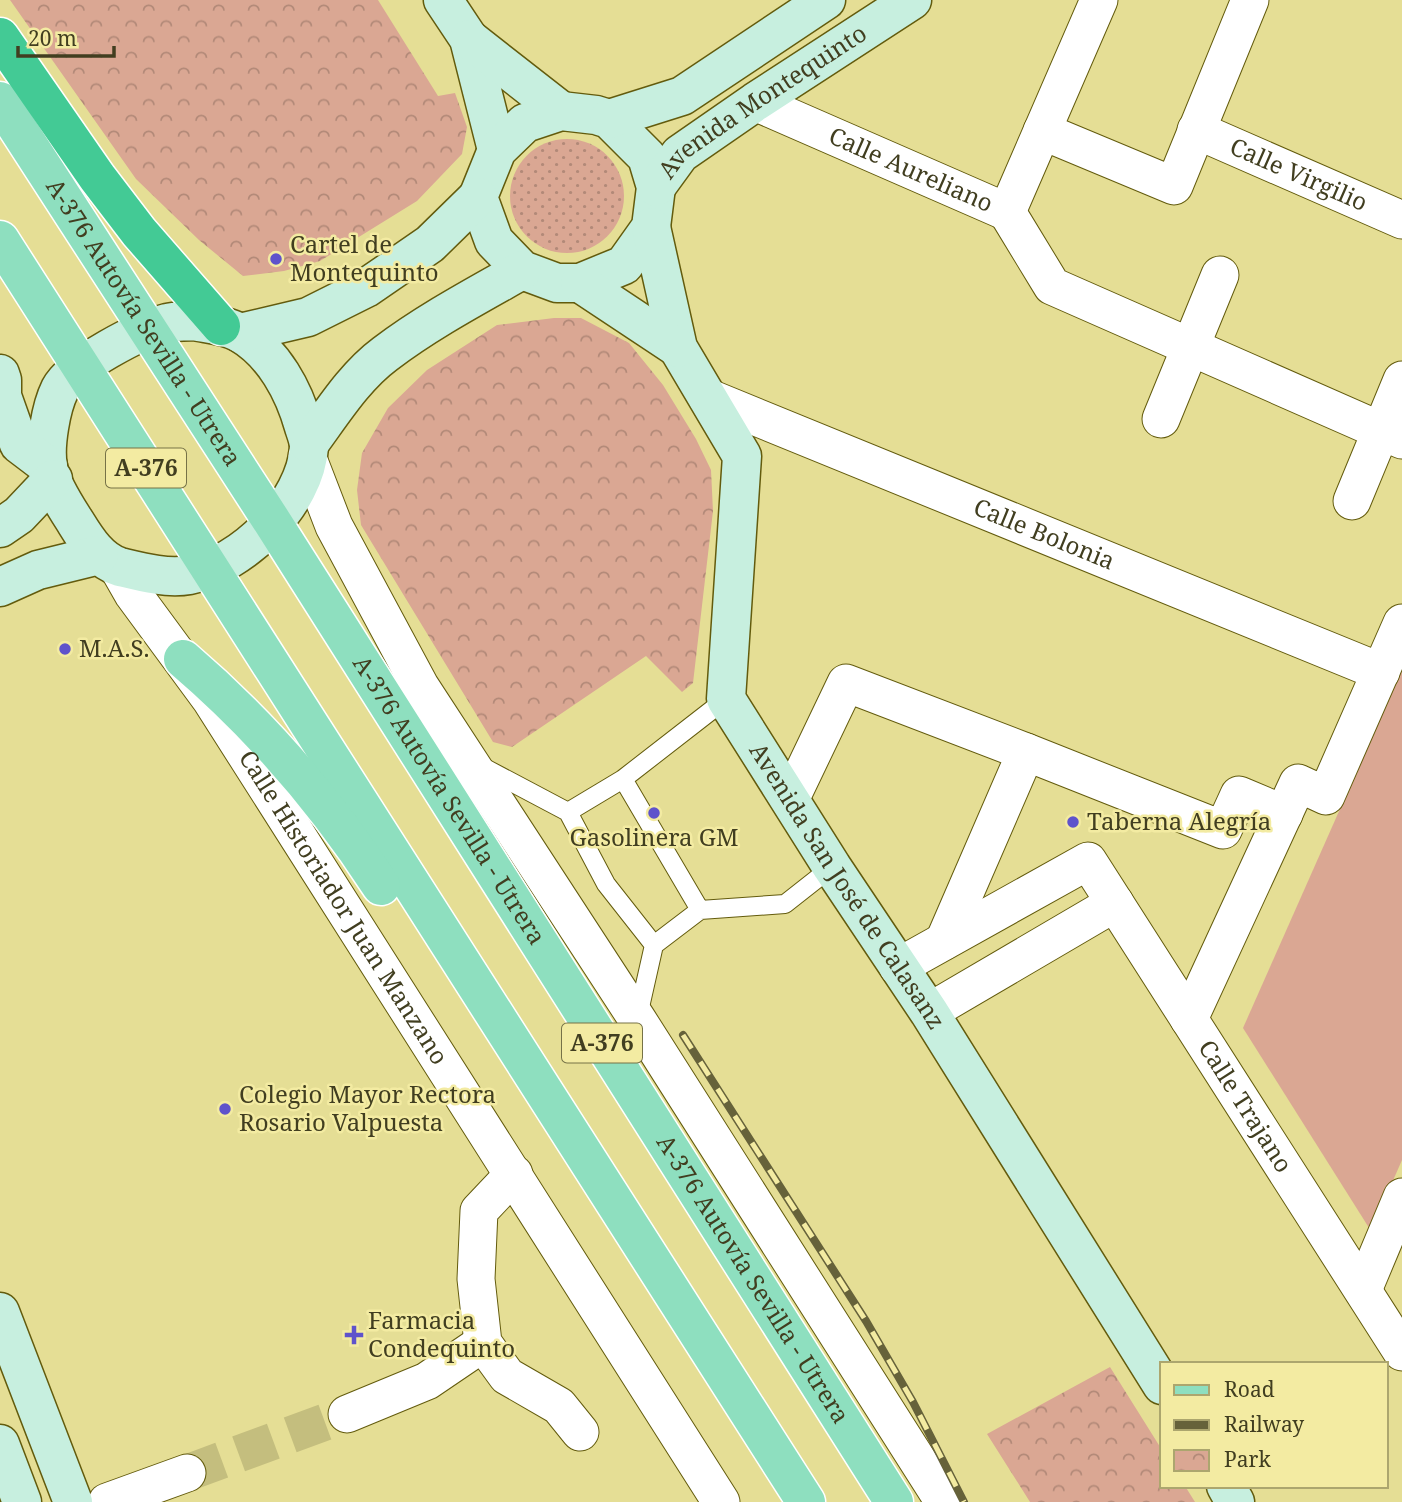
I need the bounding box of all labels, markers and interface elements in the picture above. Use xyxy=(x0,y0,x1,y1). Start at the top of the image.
scale bar xyxy=(18,14,114,58)
street label: Avenida Montequinto xyxy=(650,16,872,185)
text: 20 m xyxy=(28,24,77,52)
street label: Calle Aureliano xyxy=(824,118,999,219)
street label: Calle Virgilio xyxy=(1225,129,1373,218)
street label: A-376 Autovía Sevilla - Utrera xyxy=(39,174,247,472)
place label: Cartel de Montequinto xyxy=(290,227,439,288)
marker: Cartel de Montequinto xyxy=(268,251,284,267)
road number: A-376 xyxy=(106,448,186,488)
street label: Calle Bolonia xyxy=(969,490,1120,577)
place label: M.A.S. xyxy=(79,631,150,664)
marker: M.A.S. xyxy=(57,641,73,657)
street label: A-376 Autovía Sevilla - Utrera xyxy=(346,649,554,950)
street label: Avenida San José de Calasanz xyxy=(743,736,954,1035)
street label: Calle Historiador Juan Manzano xyxy=(232,743,457,1070)
place label: Taberna Alegría xyxy=(1087,804,1271,837)
marker: Gasolinera GM xyxy=(646,805,662,821)
marker: Taberna Alegría xyxy=(1065,814,1081,830)
place label: Gasolinera GM xyxy=(570,820,738,853)
road number: A-376 xyxy=(562,1024,642,1062)
street label: Calle Trajano xyxy=(1192,1033,1301,1178)
place label: Colegio Mayor Rectora Rosario Valpuesta xyxy=(239,1077,496,1138)
marker: Colegio Mayor Rectora Rosario Valpuesta xyxy=(217,1101,233,1117)
street label: A-376 Autovía Sevilla - Utrera xyxy=(650,1127,858,1429)
place label: Farmacia Condequinto xyxy=(368,1303,515,1364)
marker: Farmacia Condequinto xyxy=(346,1327,362,1343)
legend xyxy=(1160,1362,1388,1488)
text: Road xyxy=(1224,1375,1275,1403)
text: Railway xyxy=(1224,1410,1304,1438)
text: Park xyxy=(1224,1445,1271,1473)

